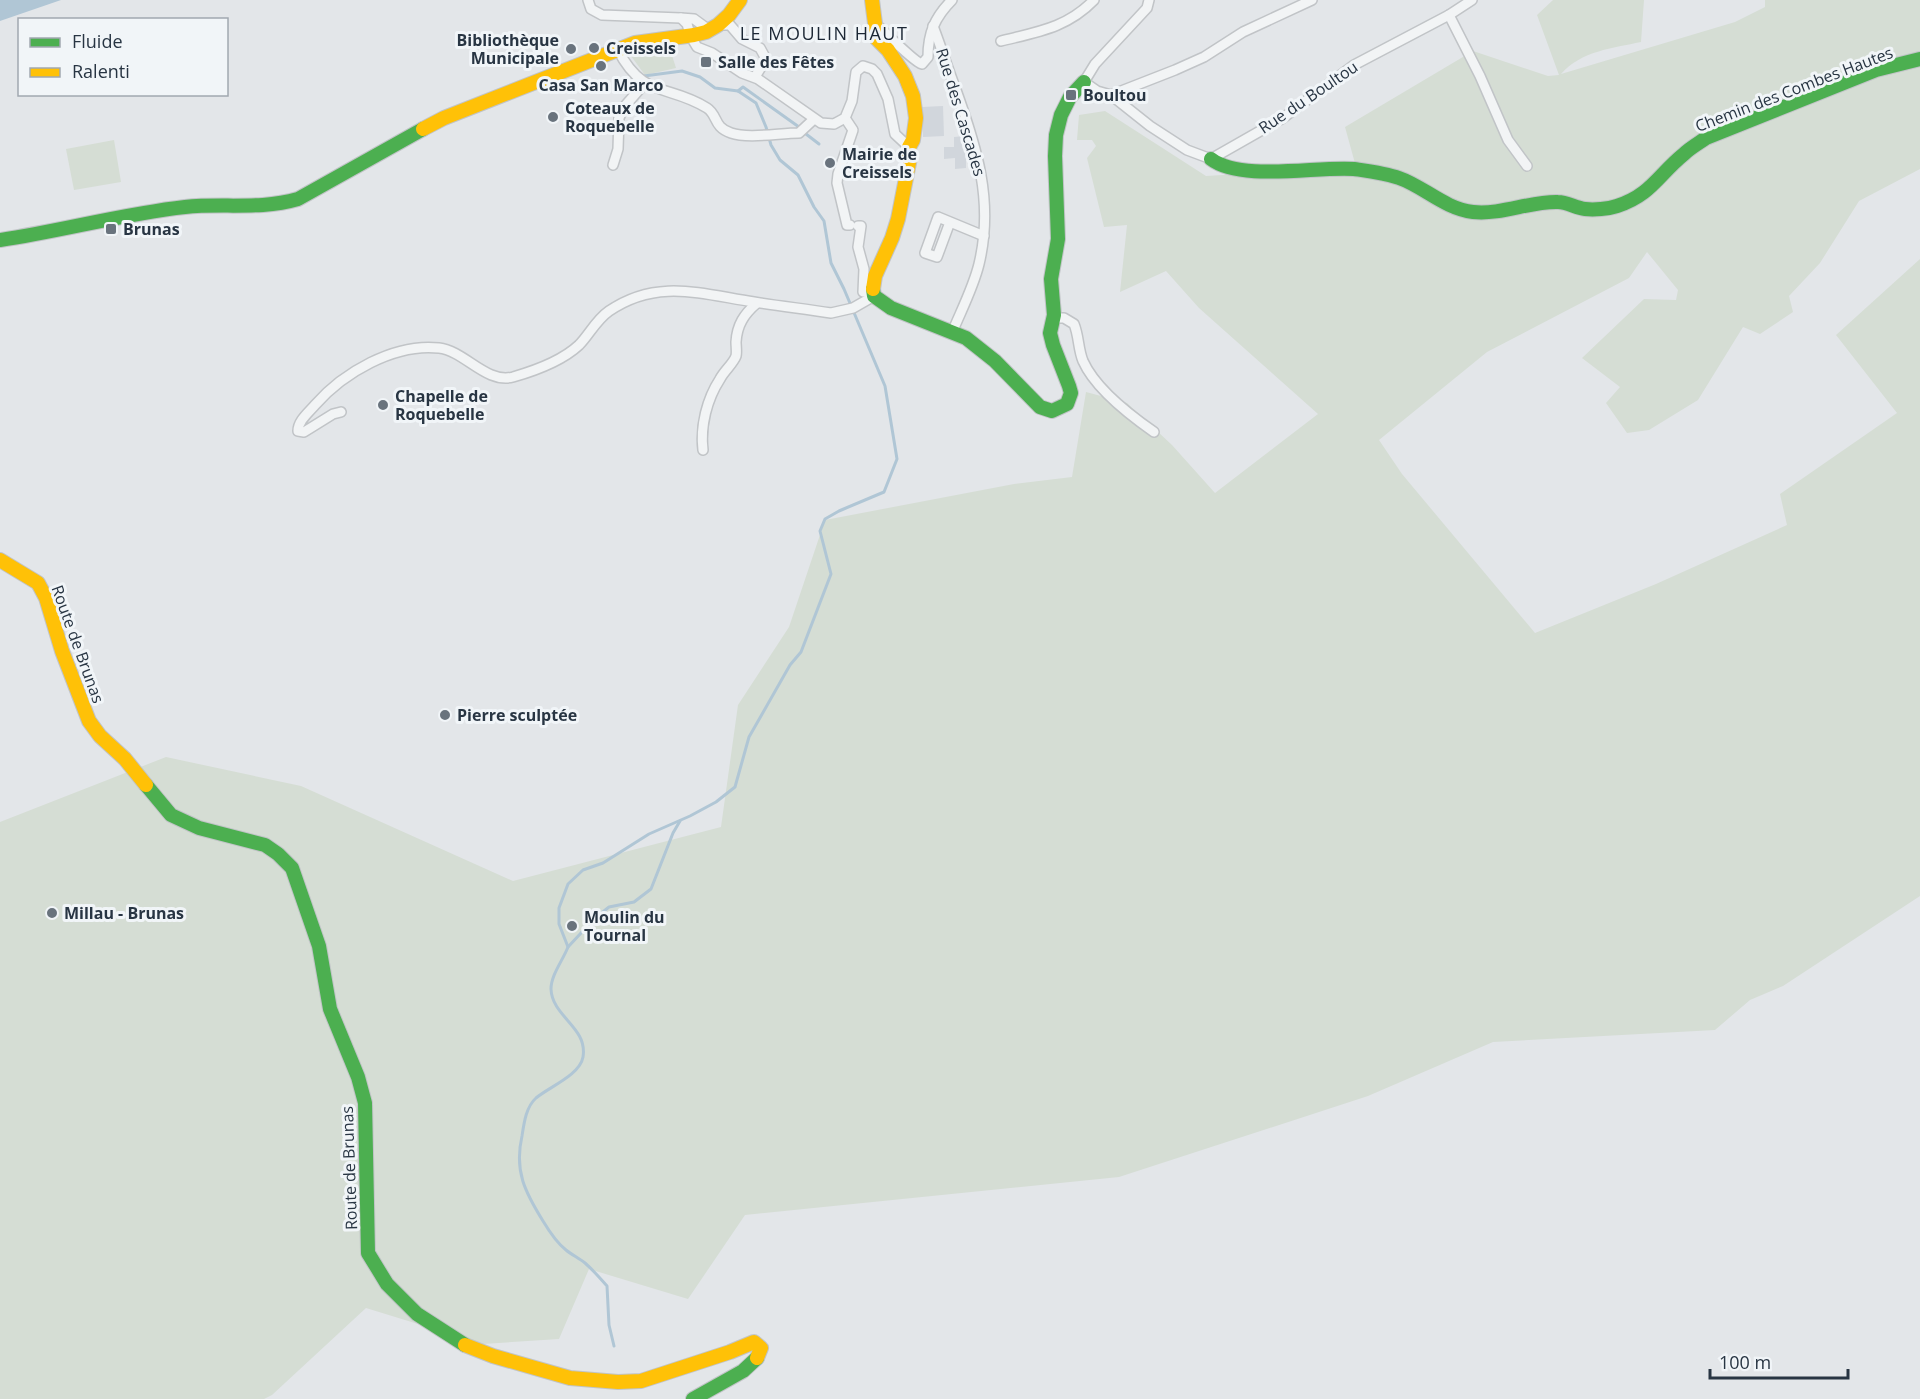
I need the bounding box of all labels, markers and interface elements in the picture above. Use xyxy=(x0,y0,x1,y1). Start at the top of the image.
legend xyxy=(18,18,228,96)
district label: LE MOULIN HAUT xyxy=(740,21,908,45)
text: Fluide xyxy=(72,29,123,53)
place label: Bibliothèque Municipale xyxy=(457,29,559,69)
place label: Creissels xyxy=(606,37,676,59)
marker: Creissels xyxy=(587,41,601,55)
street label: Chemin des Combes Hautes xyxy=(1692,41,1896,137)
marker: Bibliothèque Municipale xyxy=(564,42,578,56)
street label: Rue des Cascades xyxy=(931,45,991,179)
place label: Salle des Fêtes xyxy=(718,51,834,73)
marker: Salle des Fêtes xyxy=(699,55,713,69)
street label: Rue du Boultou xyxy=(1254,56,1362,138)
text: Ralenti xyxy=(72,59,130,83)
marker: Casa San Marco xyxy=(594,59,608,73)
place label: Casa San Marco xyxy=(539,74,664,96)
place label: Boultou xyxy=(1083,84,1146,106)
marker: Boultou xyxy=(1064,88,1078,102)
place label: Coteaux de Roquebelle xyxy=(565,97,655,137)
marker: Coteaux de Roquebelle xyxy=(546,110,560,124)
place label: Mairie de Creissels xyxy=(842,143,917,183)
marker: Mairie de Creissels xyxy=(823,156,837,170)
place label: Brunas xyxy=(123,218,180,240)
marker: Brunas xyxy=(104,222,118,236)
place label: Chapelle de Roquebelle xyxy=(395,385,488,425)
marker: Chapelle de Roquebelle xyxy=(376,398,390,412)
street label: Route de Brunas xyxy=(46,582,110,706)
place label: Pierre sculptée xyxy=(457,704,577,726)
marker: Pierre sculptée xyxy=(438,708,452,722)
place label: Millau - Brunas xyxy=(64,902,184,924)
marker: Millau - Brunas xyxy=(45,906,59,920)
place label: Moulin du Tournal xyxy=(584,906,665,946)
marker: Moulin du Tournal xyxy=(565,919,579,933)
street label: Route de Brunas xyxy=(336,1106,362,1230)
scale bar xyxy=(1710,1342,1848,1380)
text: 100 m xyxy=(1719,1350,1771,1374)

